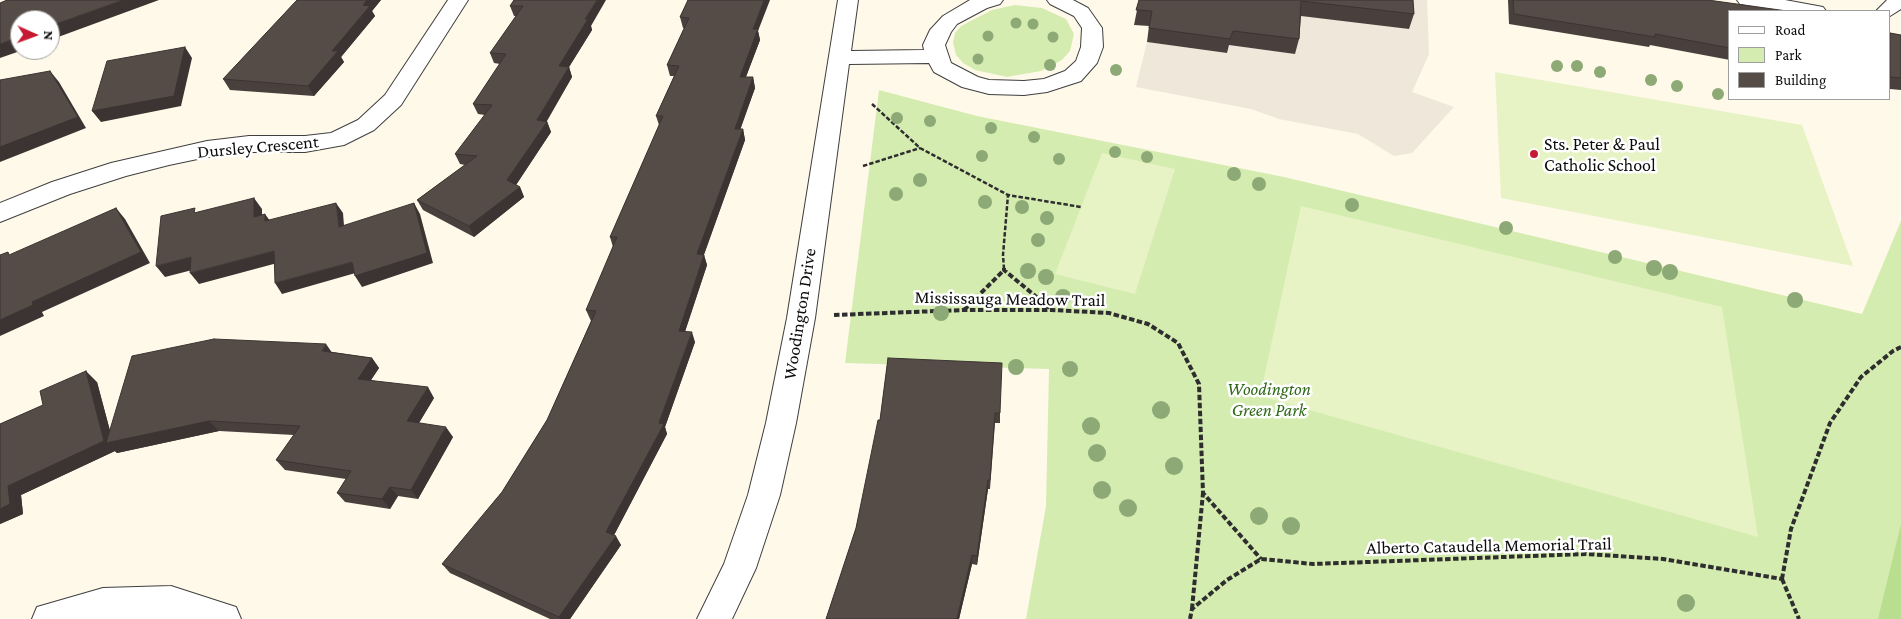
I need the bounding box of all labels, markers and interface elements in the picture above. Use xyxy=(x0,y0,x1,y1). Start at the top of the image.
north arrow xyxy=(10,10,60,60)
legend xyxy=(1728,10,1891,100)
text: Road xyxy=(1775,22,1805,38)
text: N xyxy=(41,30,57,41)
text: Park xyxy=(1775,47,1802,63)
text: Building xyxy=(1775,72,1826,88)
street label: Dursley Crescent xyxy=(196,131,320,163)
place label: Sts. Peter & Paul Catholic School xyxy=(1544,133,1660,176)
marker: Sts. Peter & Paul Catholic School xyxy=(1528,148,1540,160)
street label: Woodington Drive xyxy=(779,247,821,381)
street label: Mississauga Meadow Trail xyxy=(915,287,1105,311)
park label: Woodington Green Park xyxy=(1227,378,1311,420)
street label: Alberto Cataudella Memorial Trail xyxy=(1366,533,1612,559)

